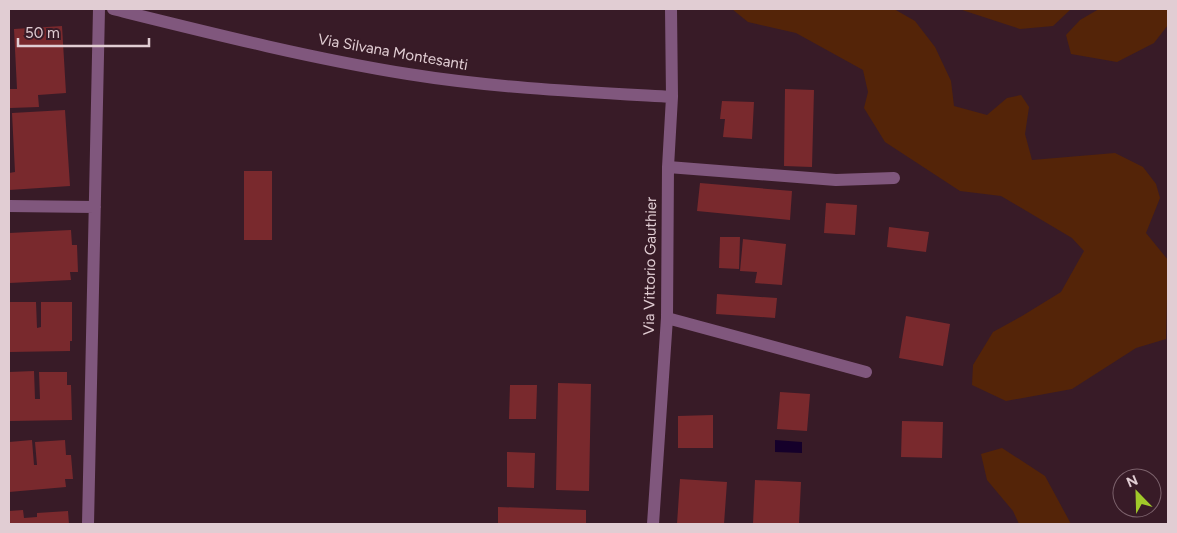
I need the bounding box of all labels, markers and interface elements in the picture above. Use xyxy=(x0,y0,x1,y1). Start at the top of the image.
scale bar xyxy=(18,15,149,47)
text: 50 m xyxy=(25,24,60,42)
street label: Via Silvana Montesanti xyxy=(317,30,469,74)
street label: Via Vittorio Gauthier xyxy=(640,197,660,335)
north arrow xyxy=(1112,468,1162,518)
text: N xyxy=(1124,472,1140,491)

